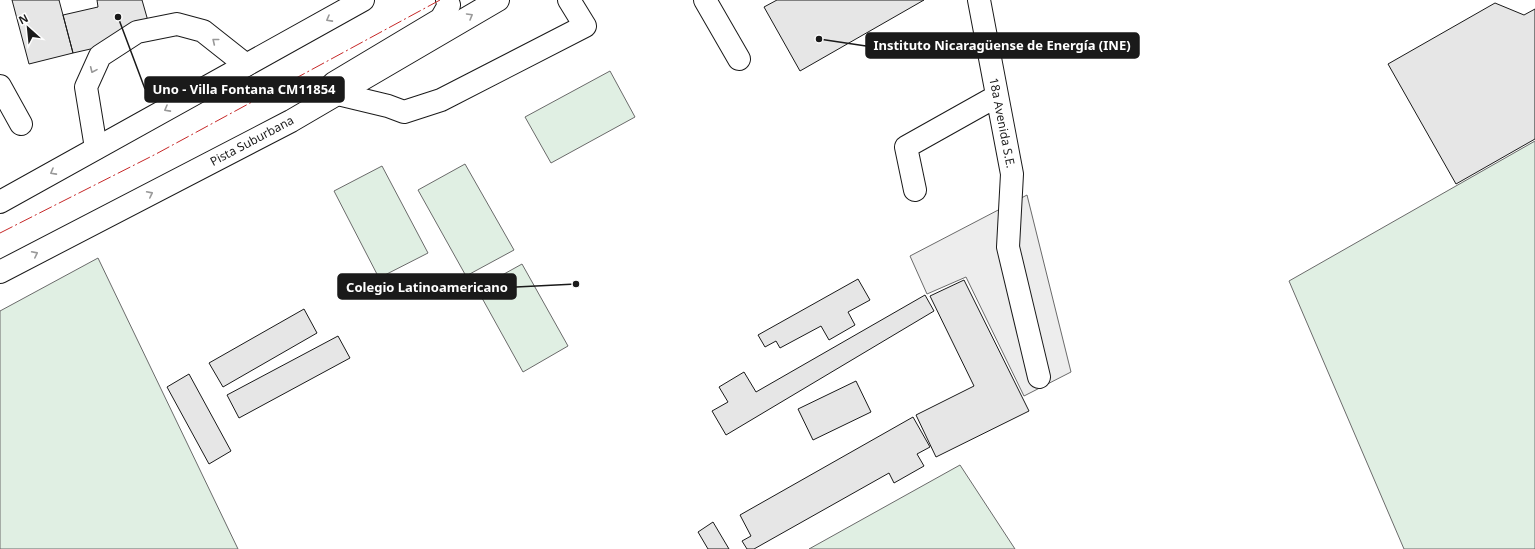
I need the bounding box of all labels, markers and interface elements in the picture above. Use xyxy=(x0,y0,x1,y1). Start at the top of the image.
north arrow xyxy=(8,8,48,48)
text: N xyxy=(16,10,31,27)
one-way arrow xyxy=(326,14,333,22)
one-way arrow xyxy=(466,14,473,21)
callout: Instituto Nicaragüense de Energía (INE) xyxy=(866,33,1139,58)
text: Instituto Nicaragüense de Energía (INE) xyxy=(873,36,1131,54)
one-way arrow xyxy=(213,38,220,45)
one-way arrow xyxy=(90,66,98,74)
street label: 18a Avenida S.E. xyxy=(985,76,1020,169)
callout: Uno - Villa Fontana CM11854 xyxy=(145,77,344,102)
text: Uno - Villa Fontana CM11854 xyxy=(152,80,336,98)
one-way arrow xyxy=(163,105,171,112)
street label: Pista Suburbana xyxy=(207,111,297,170)
one-way arrow xyxy=(50,168,57,175)
one-way arrow xyxy=(146,192,153,199)
one-way arrow xyxy=(30,251,38,259)
callout: Colegio Latinoamericano xyxy=(338,274,516,299)
text: Colegio Latinoamericano xyxy=(346,278,508,296)

